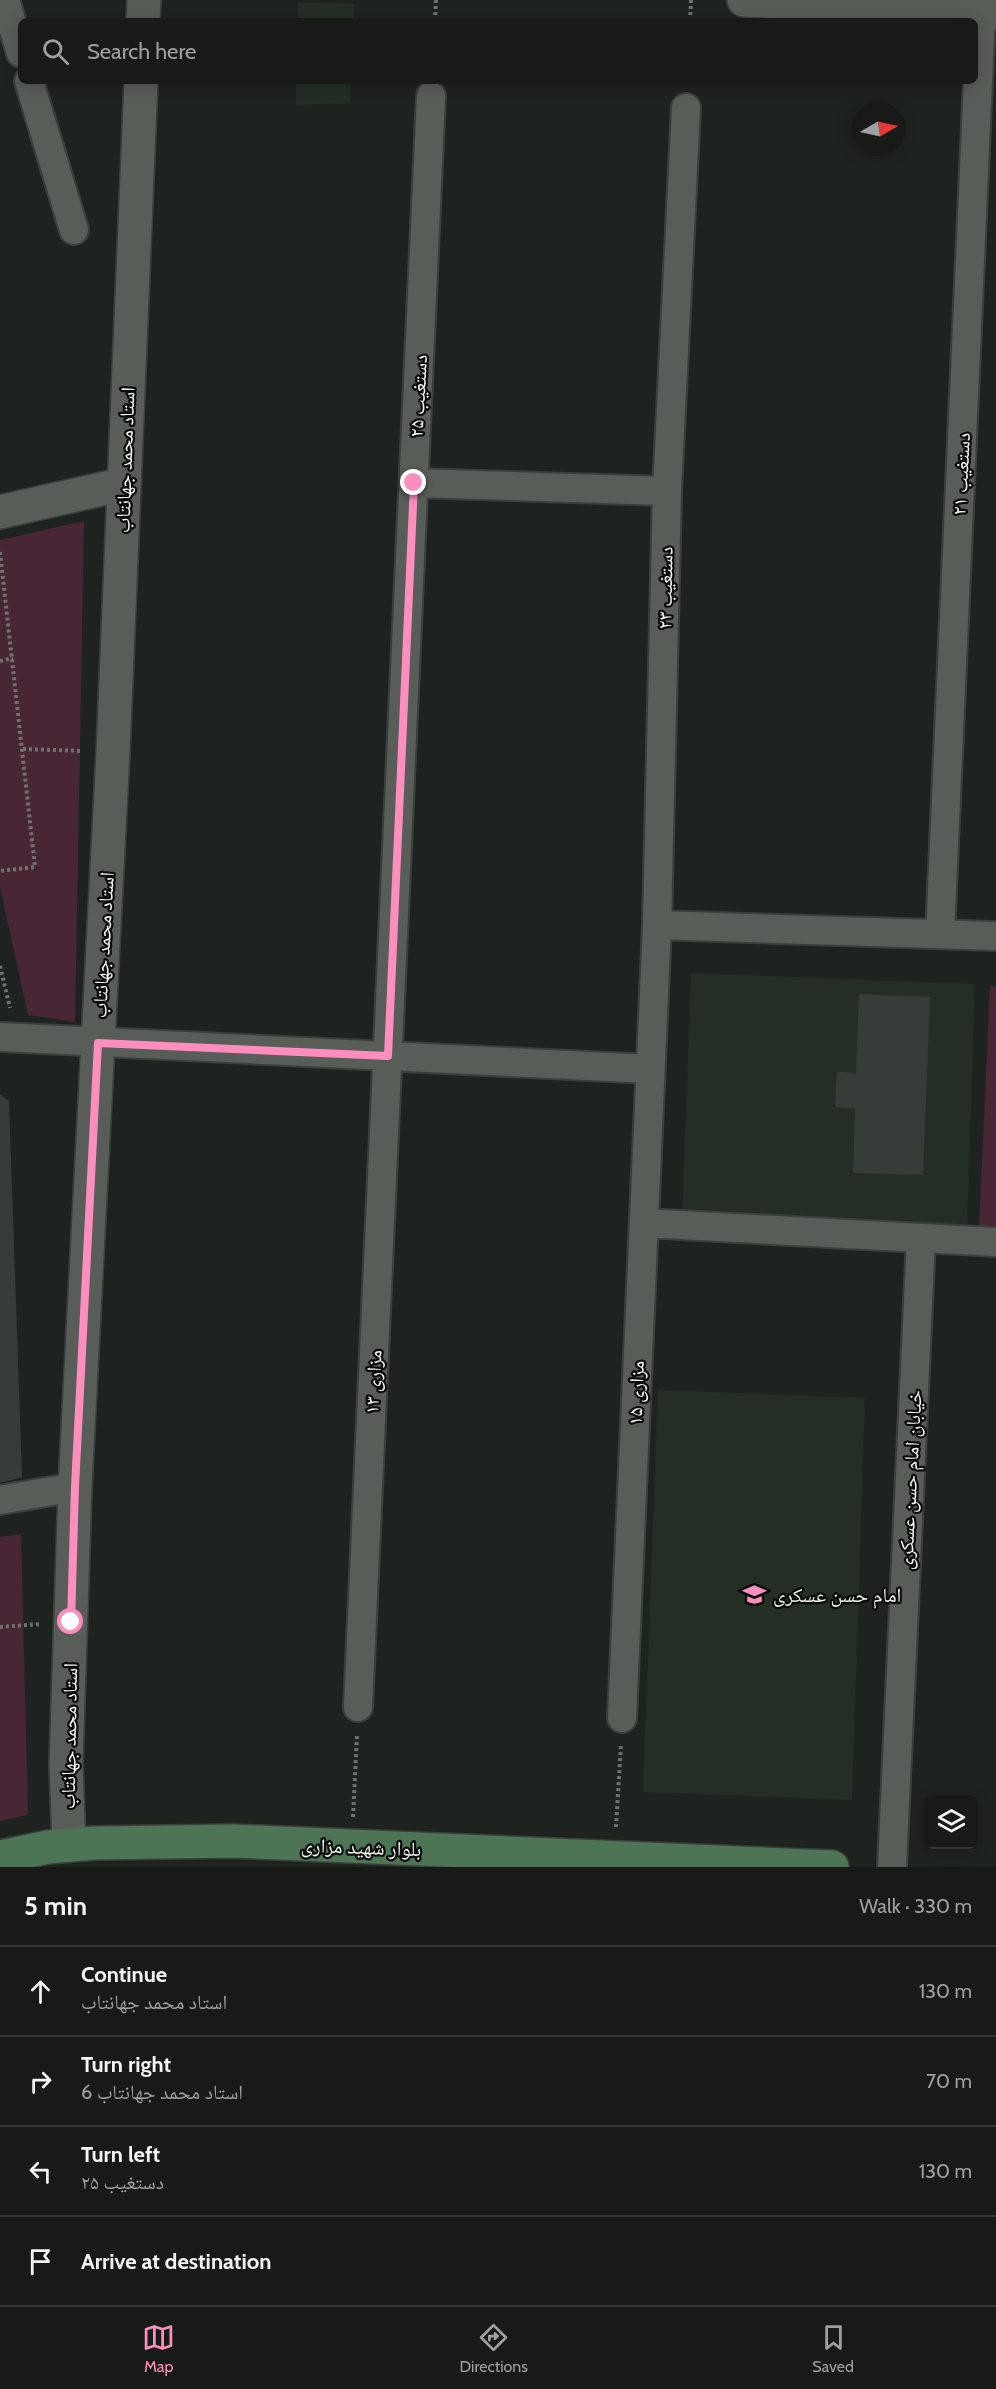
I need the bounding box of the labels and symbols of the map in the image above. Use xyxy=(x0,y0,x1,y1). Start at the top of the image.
north arrow xyxy=(852,102,906,156)
street label: دستغیب ۲۵ xyxy=(404,354,432,438)
street label: استاد محمد جهانتاب xyxy=(110,387,140,533)
street label: دستغیب ۲۱ xyxy=(947,432,975,516)
route end xyxy=(400,469,426,495)
street label: دستغیب ۲۳ xyxy=(652,546,678,630)
street label: استاد محمد جهانتاب xyxy=(87,871,119,1019)
street label: مزاری ۱۳ xyxy=(359,1349,387,1415)
street label: مزاری ۱۵ xyxy=(623,1360,649,1426)
street label: خیابان امام حسن عسکری xyxy=(893,1389,929,1571)
school or university icon: امام حسن عسکری xyxy=(742,1582,768,1608)
place label: امام حسن عسکری xyxy=(773,1583,901,1609)
route start xyxy=(57,1608,83,1634)
street label: استاد محمد جهانتاب xyxy=(56,1663,82,1809)
street label: بلوار شهید مزاری xyxy=(300,1833,422,1861)

